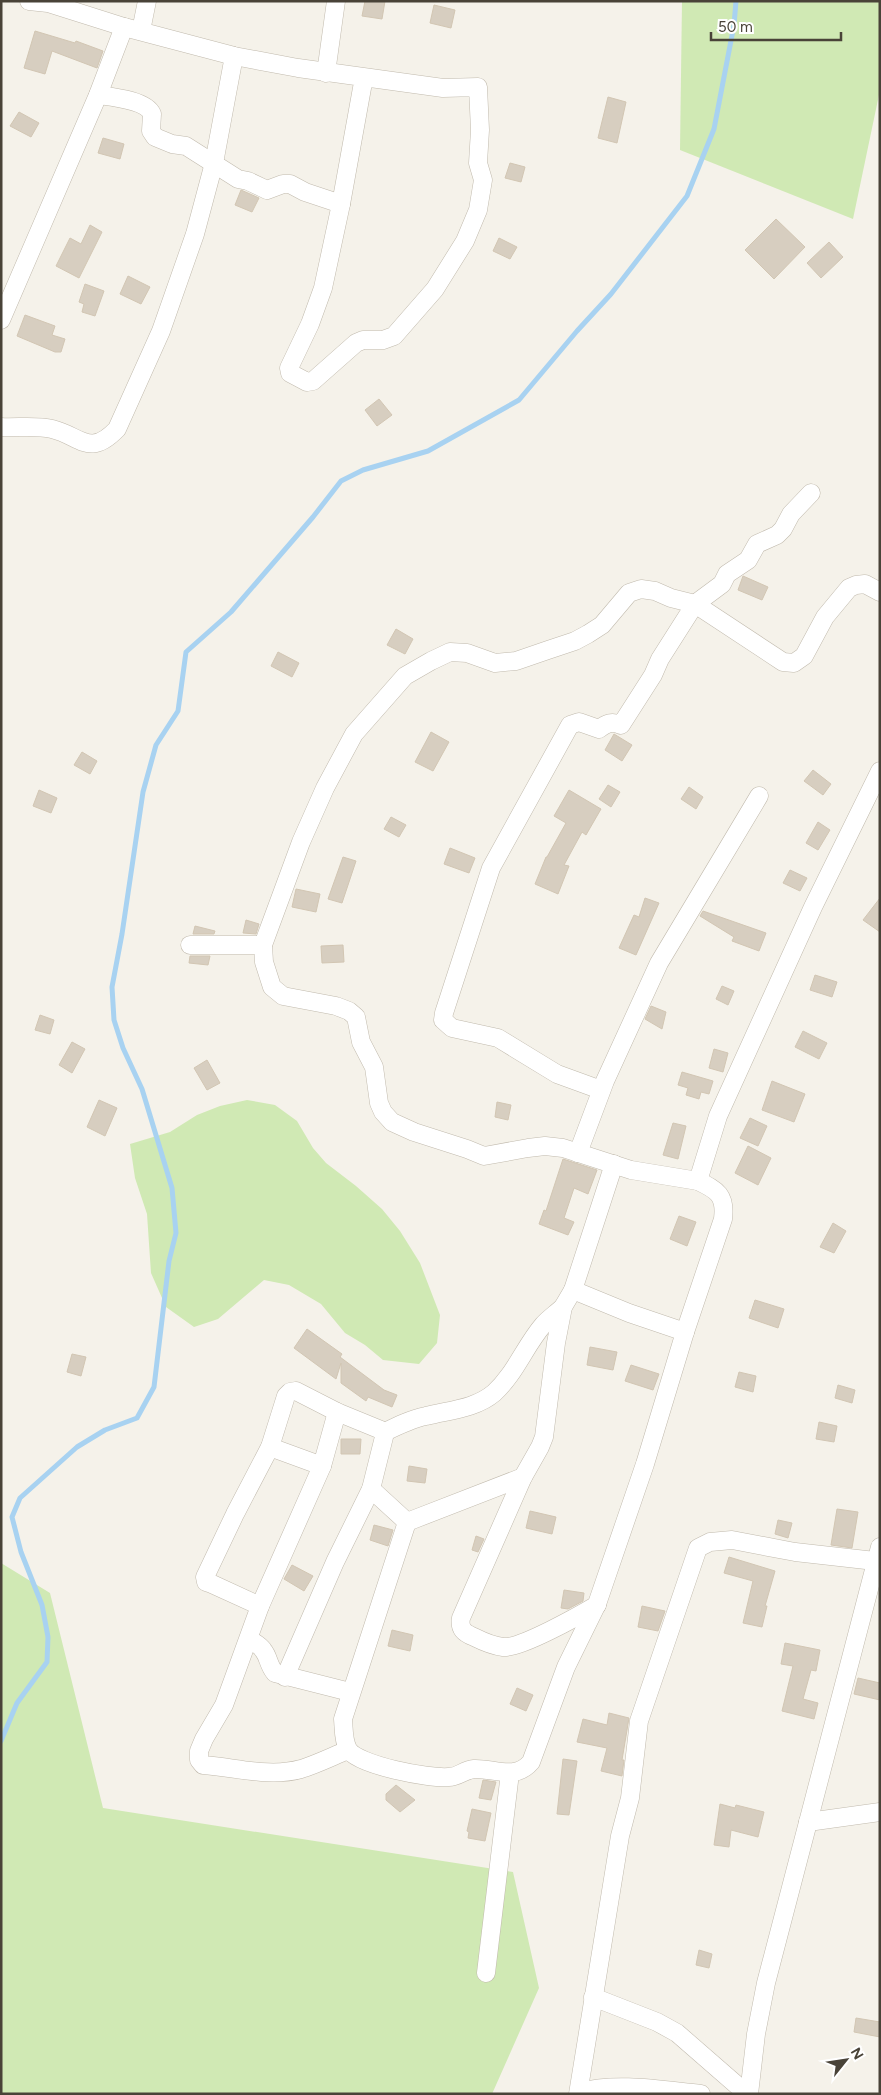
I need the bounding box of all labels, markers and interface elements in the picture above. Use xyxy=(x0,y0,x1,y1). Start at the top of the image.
scale bar xyxy=(711,10,841,42)
text: 50 m xyxy=(718,18,753,36)
north arrow xyxy=(821,2035,871,2085)
text: N xyxy=(847,2045,867,2063)

